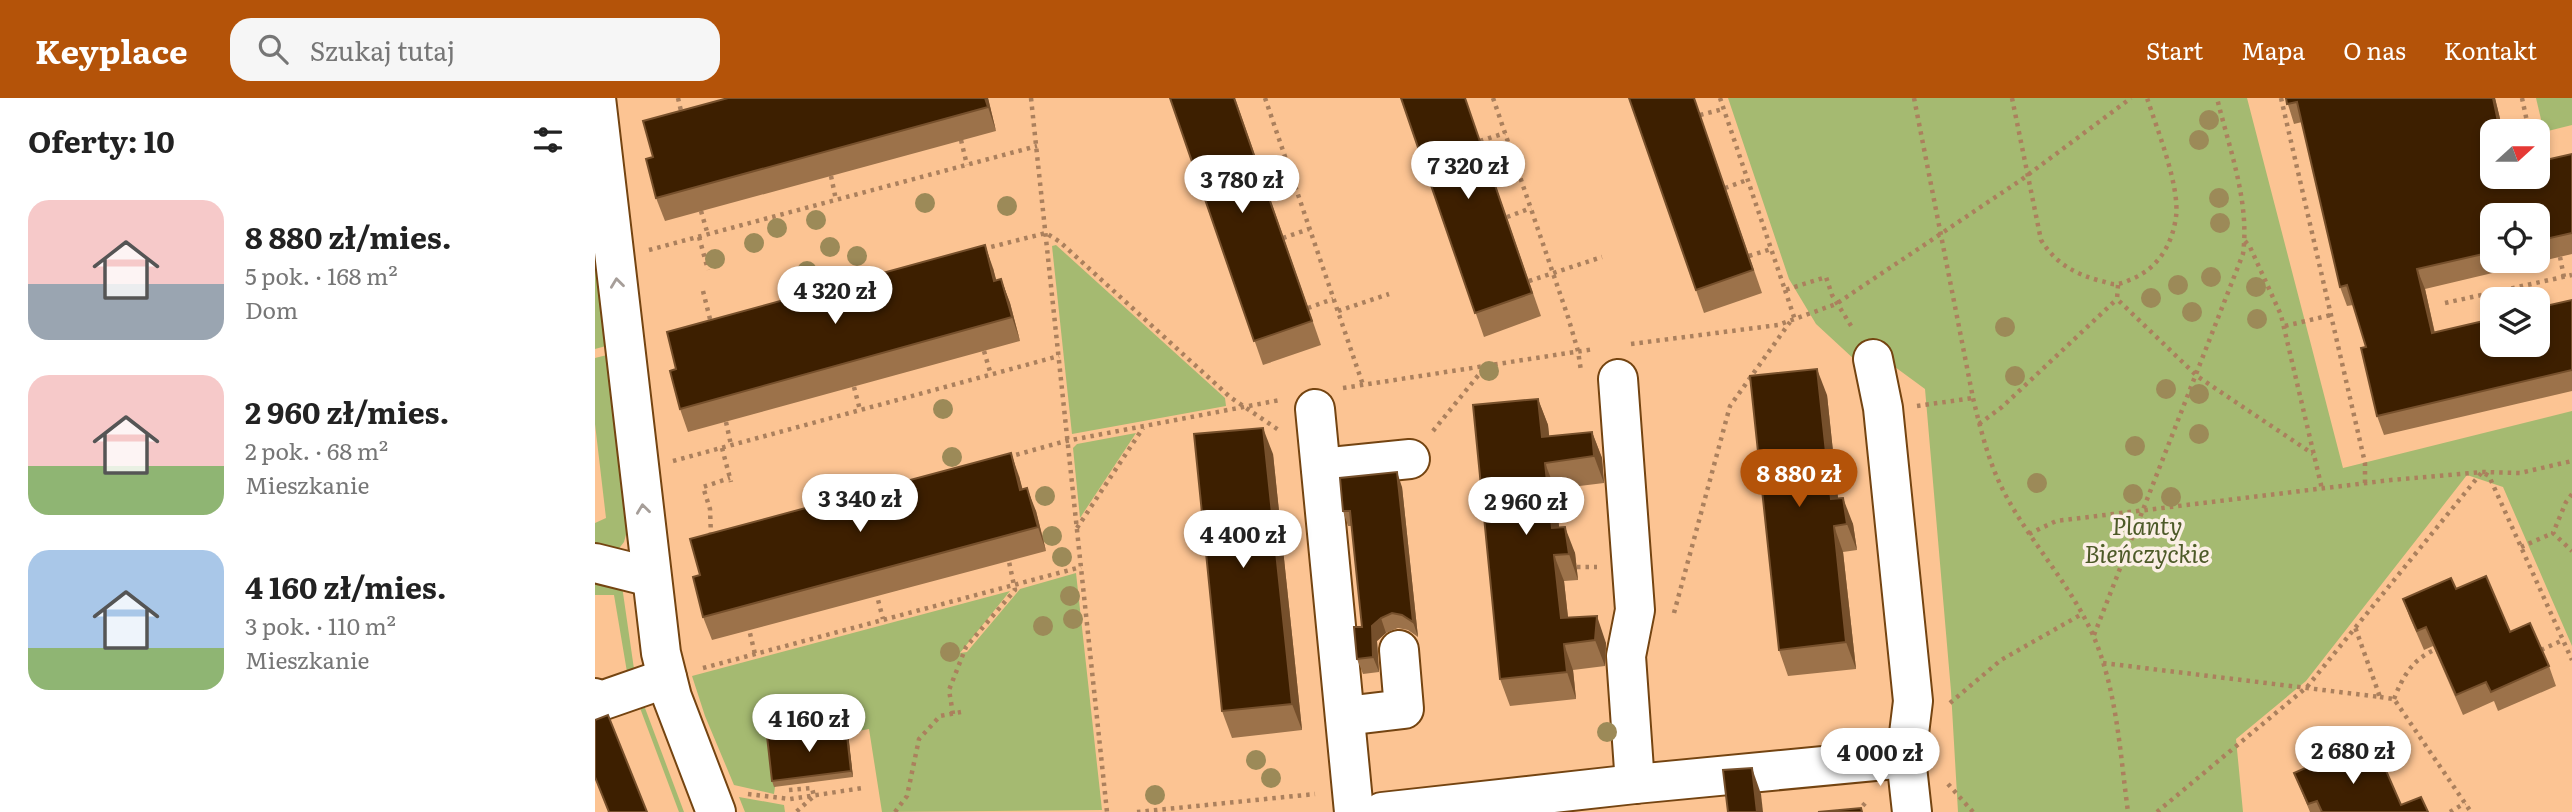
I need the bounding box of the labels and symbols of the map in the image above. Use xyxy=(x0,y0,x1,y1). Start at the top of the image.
north arrow xyxy=(2480,119,2550,189)
pin: 7 320 zł xyxy=(1396,141,1540,201)
pin: 3 780 zł xyxy=(1170,156,1314,215)
pin: 4 320 zł xyxy=(763,266,907,326)
one-way arrow xyxy=(609,278,624,289)
pin: 8 880 zł xyxy=(1727,450,1871,509)
pin: 3 340 zł xyxy=(788,474,932,534)
pin: 2 960 zł xyxy=(1454,478,1598,537)
one-way arrow xyxy=(636,504,651,515)
park label: Planty Bieńczyckie xyxy=(2084,507,2210,570)
pin: 4 400 zł xyxy=(1171,510,1315,570)
pin: 4 160 zł xyxy=(737,694,881,754)
pin: 2 680 zł xyxy=(2281,726,2425,786)
pin: 4 000 zł xyxy=(1808,728,1952,788)

